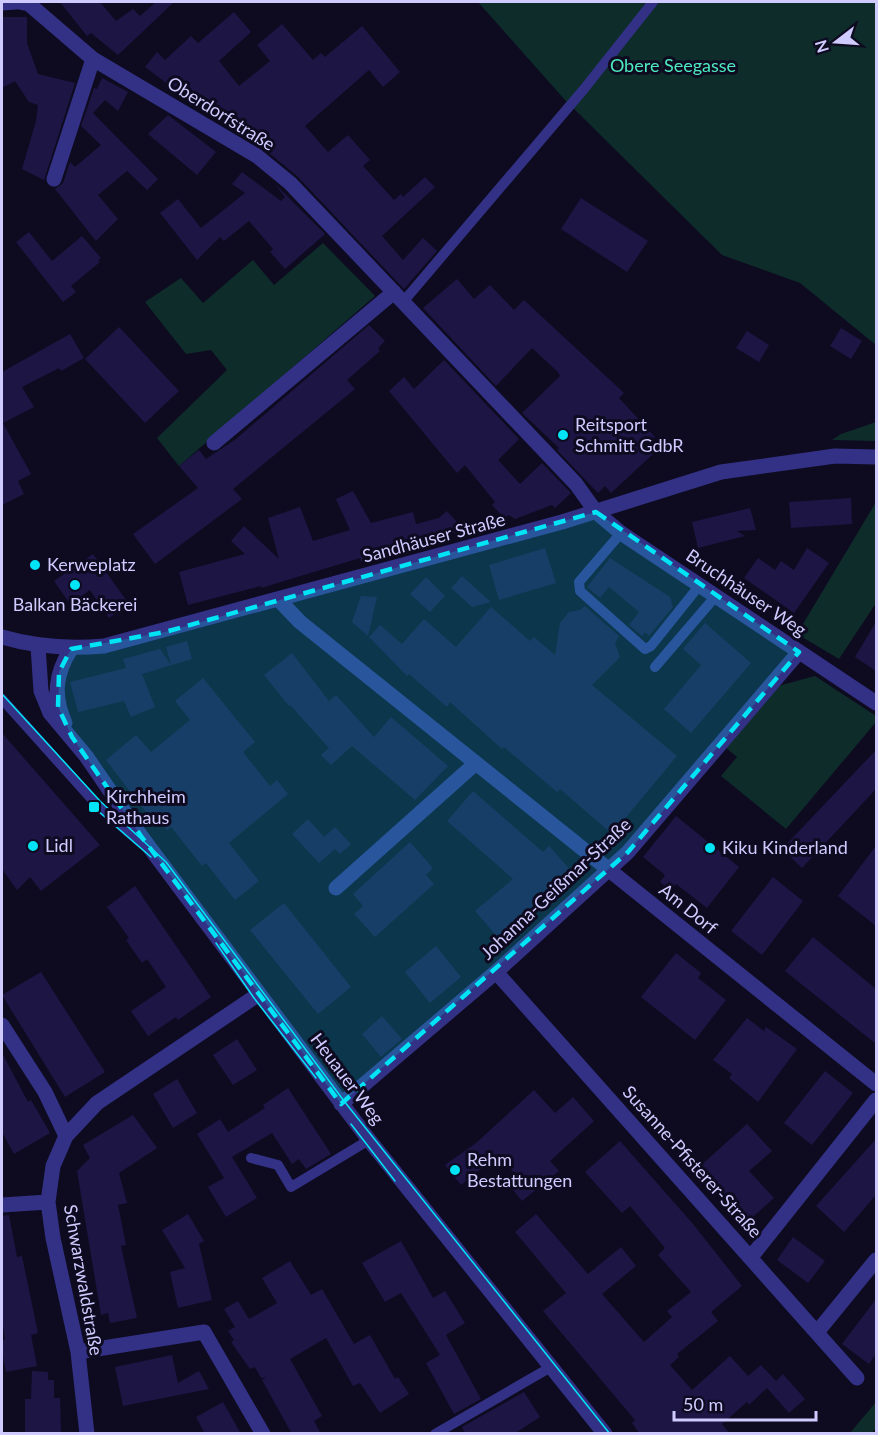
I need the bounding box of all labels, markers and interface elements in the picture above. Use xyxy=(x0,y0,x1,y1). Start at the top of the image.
north arrow xyxy=(806,12,866,72)
text: N xyxy=(810,38,832,55)
park label: Obere Seegasse xyxy=(610,54,736,76)
street label: Oberdorfstraße xyxy=(164,71,279,155)
place label: Reitsport Schmitt GdbR xyxy=(575,413,684,456)
marker: Reitsport Schmitt GdbR xyxy=(556,428,570,442)
street label: Sandhäuser Straße xyxy=(360,507,508,567)
street label: Bruchhäuser Weg xyxy=(682,544,811,640)
place label: Kerweplatz xyxy=(47,553,136,575)
marker: Kerweplatz xyxy=(28,558,42,572)
marker: Balkan Bäckerei xyxy=(68,578,82,592)
place label: Balkan Bäckerei xyxy=(13,593,137,615)
place label: Kirchheim Rathaus xyxy=(106,785,186,828)
marker: Kirchheim Rathaus xyxy=(87,800,101,814)
street label: Johanna-Geißmar-Straße xyxy=(476,813,635,964)
place label: Lidl xyxy=(45,834,73,856)
place label: Kiku Kinderland xyxy=(722,836,848,858)
marker: Lidl xyxy=(26,839,40,853)
marker: Kiku Kinderland xyxy=(703,841,717,855)
street label: Am Dorf xyxy=(655,878,723,939)
street label: Heuauer Weg xyxy=(306,1028,389,1128)
street label: Susanne-Pfisterer-Straße xyxy=(619,1081,767,1242)
place label: Rehm Bestattungen xyxy=(467,1148,572,1191)
marker: Rehm Bestattungen xyxy=(448,1163,462,1177)
street label: Schwarzwaldstraße xyxy=(60,1203,108,1357)
scale bar xyxy=(674,1384,816,1422)
text: 50 m xyxy=(683,1393,723,1415)

